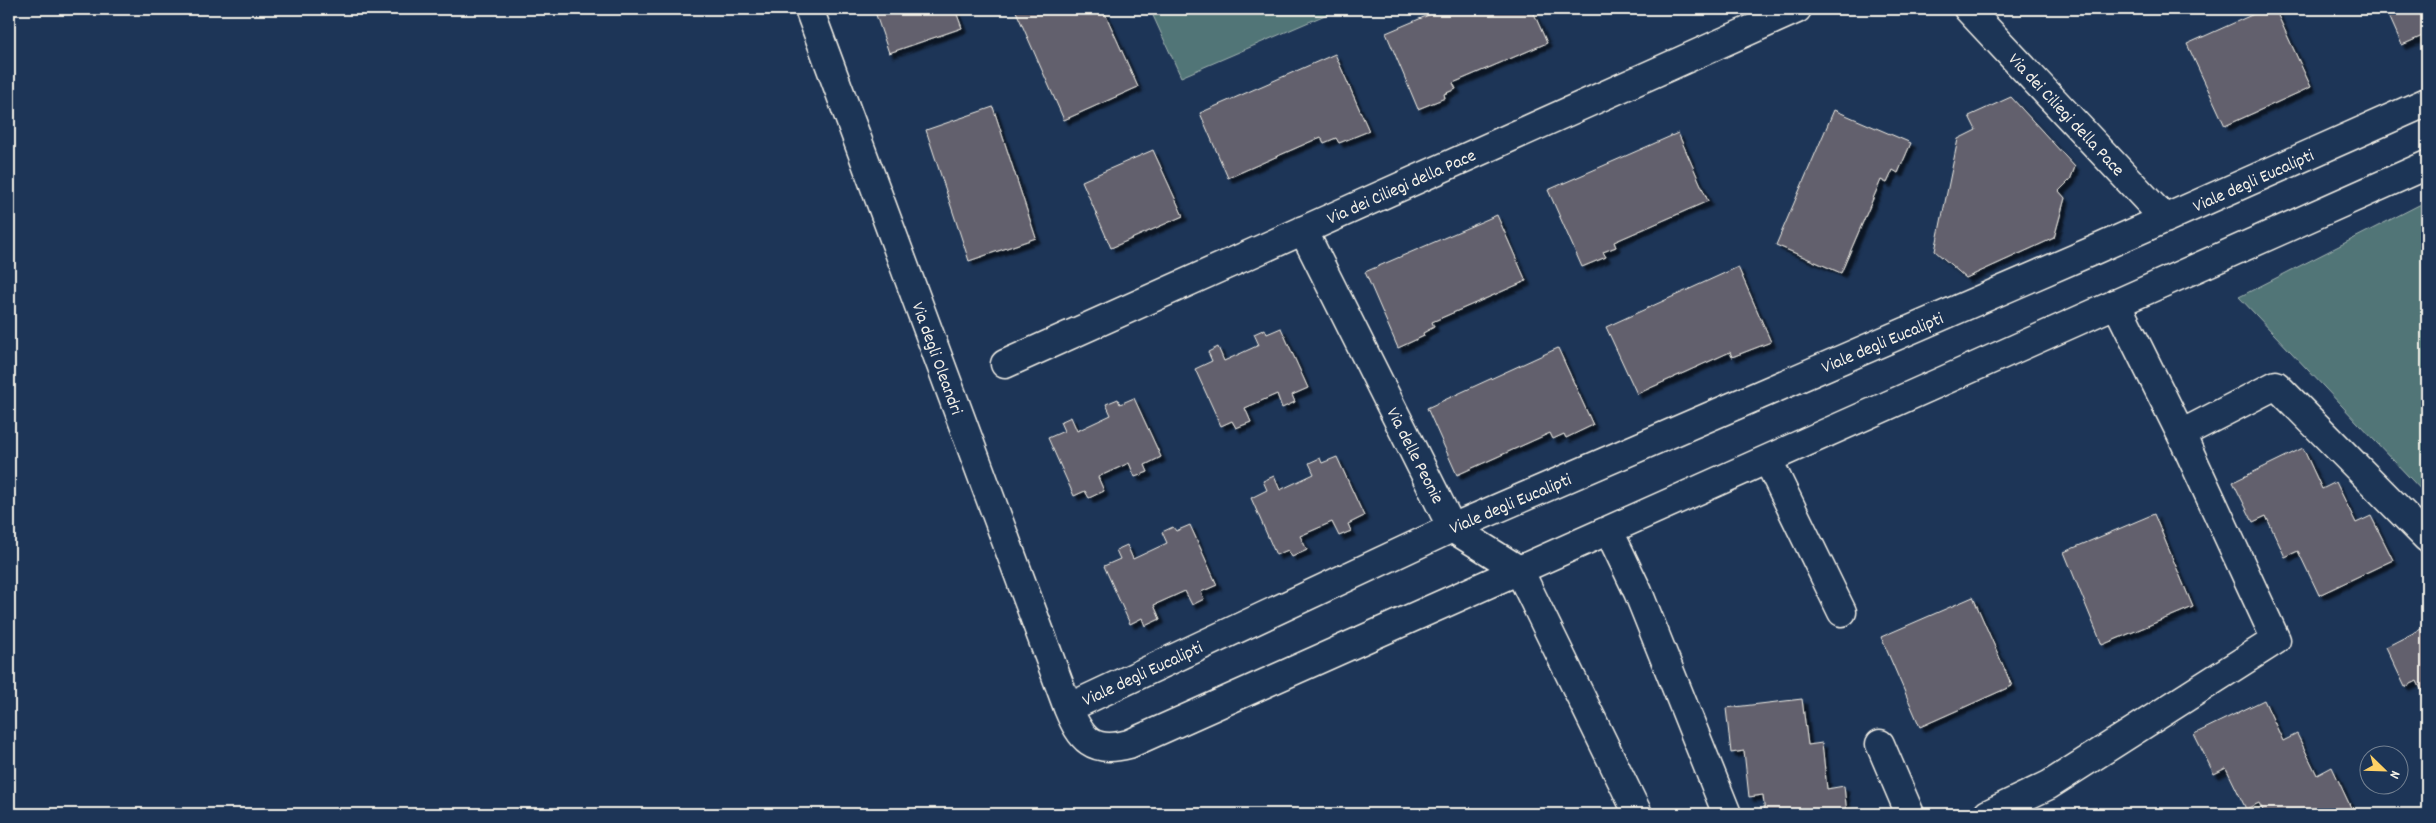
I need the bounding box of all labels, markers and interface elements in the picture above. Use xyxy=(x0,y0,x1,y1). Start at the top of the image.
street label: Via dei Ciliegi della Pace xyxy=(2001,48,2129,183)
street label: Via dei Ciliegi della Pace xyxy=(1324,144,1481,232)
street label: Viale degli Eucalipti xyxy=(2190,144,2319,220)
street label: Via degli Oleandri xyxy=(904,299,968,419)
street label: Viale degli Eucalipti xyxy=(1818,307,1948,381)
street label: Via delle Peonie xyxy=(1379,404,1449,509)
street label: Viale degli Eucalipti xyxy=(1446,468,1576,542)
street label: Viale degli Eucalipti xyxy=(1079,636,1207,714)
north arrow xyxy=(2358,746,2408,796)
text: N xyxy=(2384,767,2405,781)

